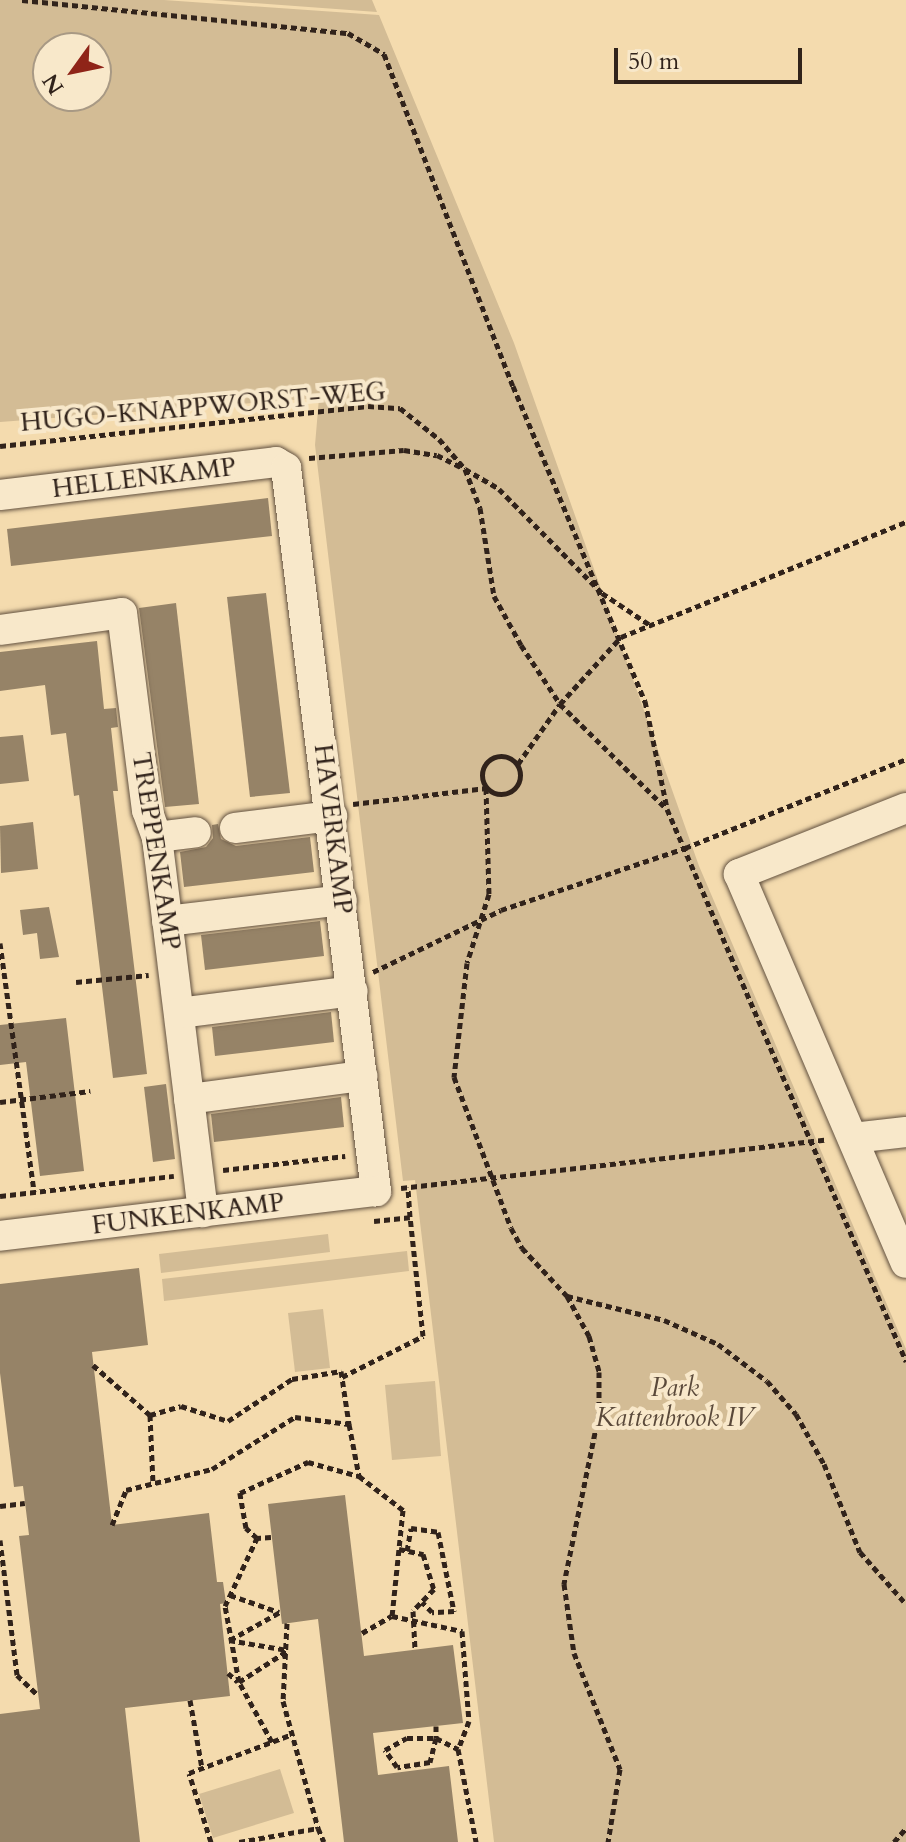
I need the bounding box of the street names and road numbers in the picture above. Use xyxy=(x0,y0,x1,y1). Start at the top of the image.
street label: HUGO-KNAPPWORST-WEG xyxy=(19,375,387,439)
street label: HELLENKAMP xyxy=(50,451,238,505)
street label: HAVERKAMP xyxy=(307,742,359,916)
street label: TREPPENKAMP xyxy=(125,750,187,952)
street label: FUNKENKAMP xyxy=(90,1187,286,1241)

